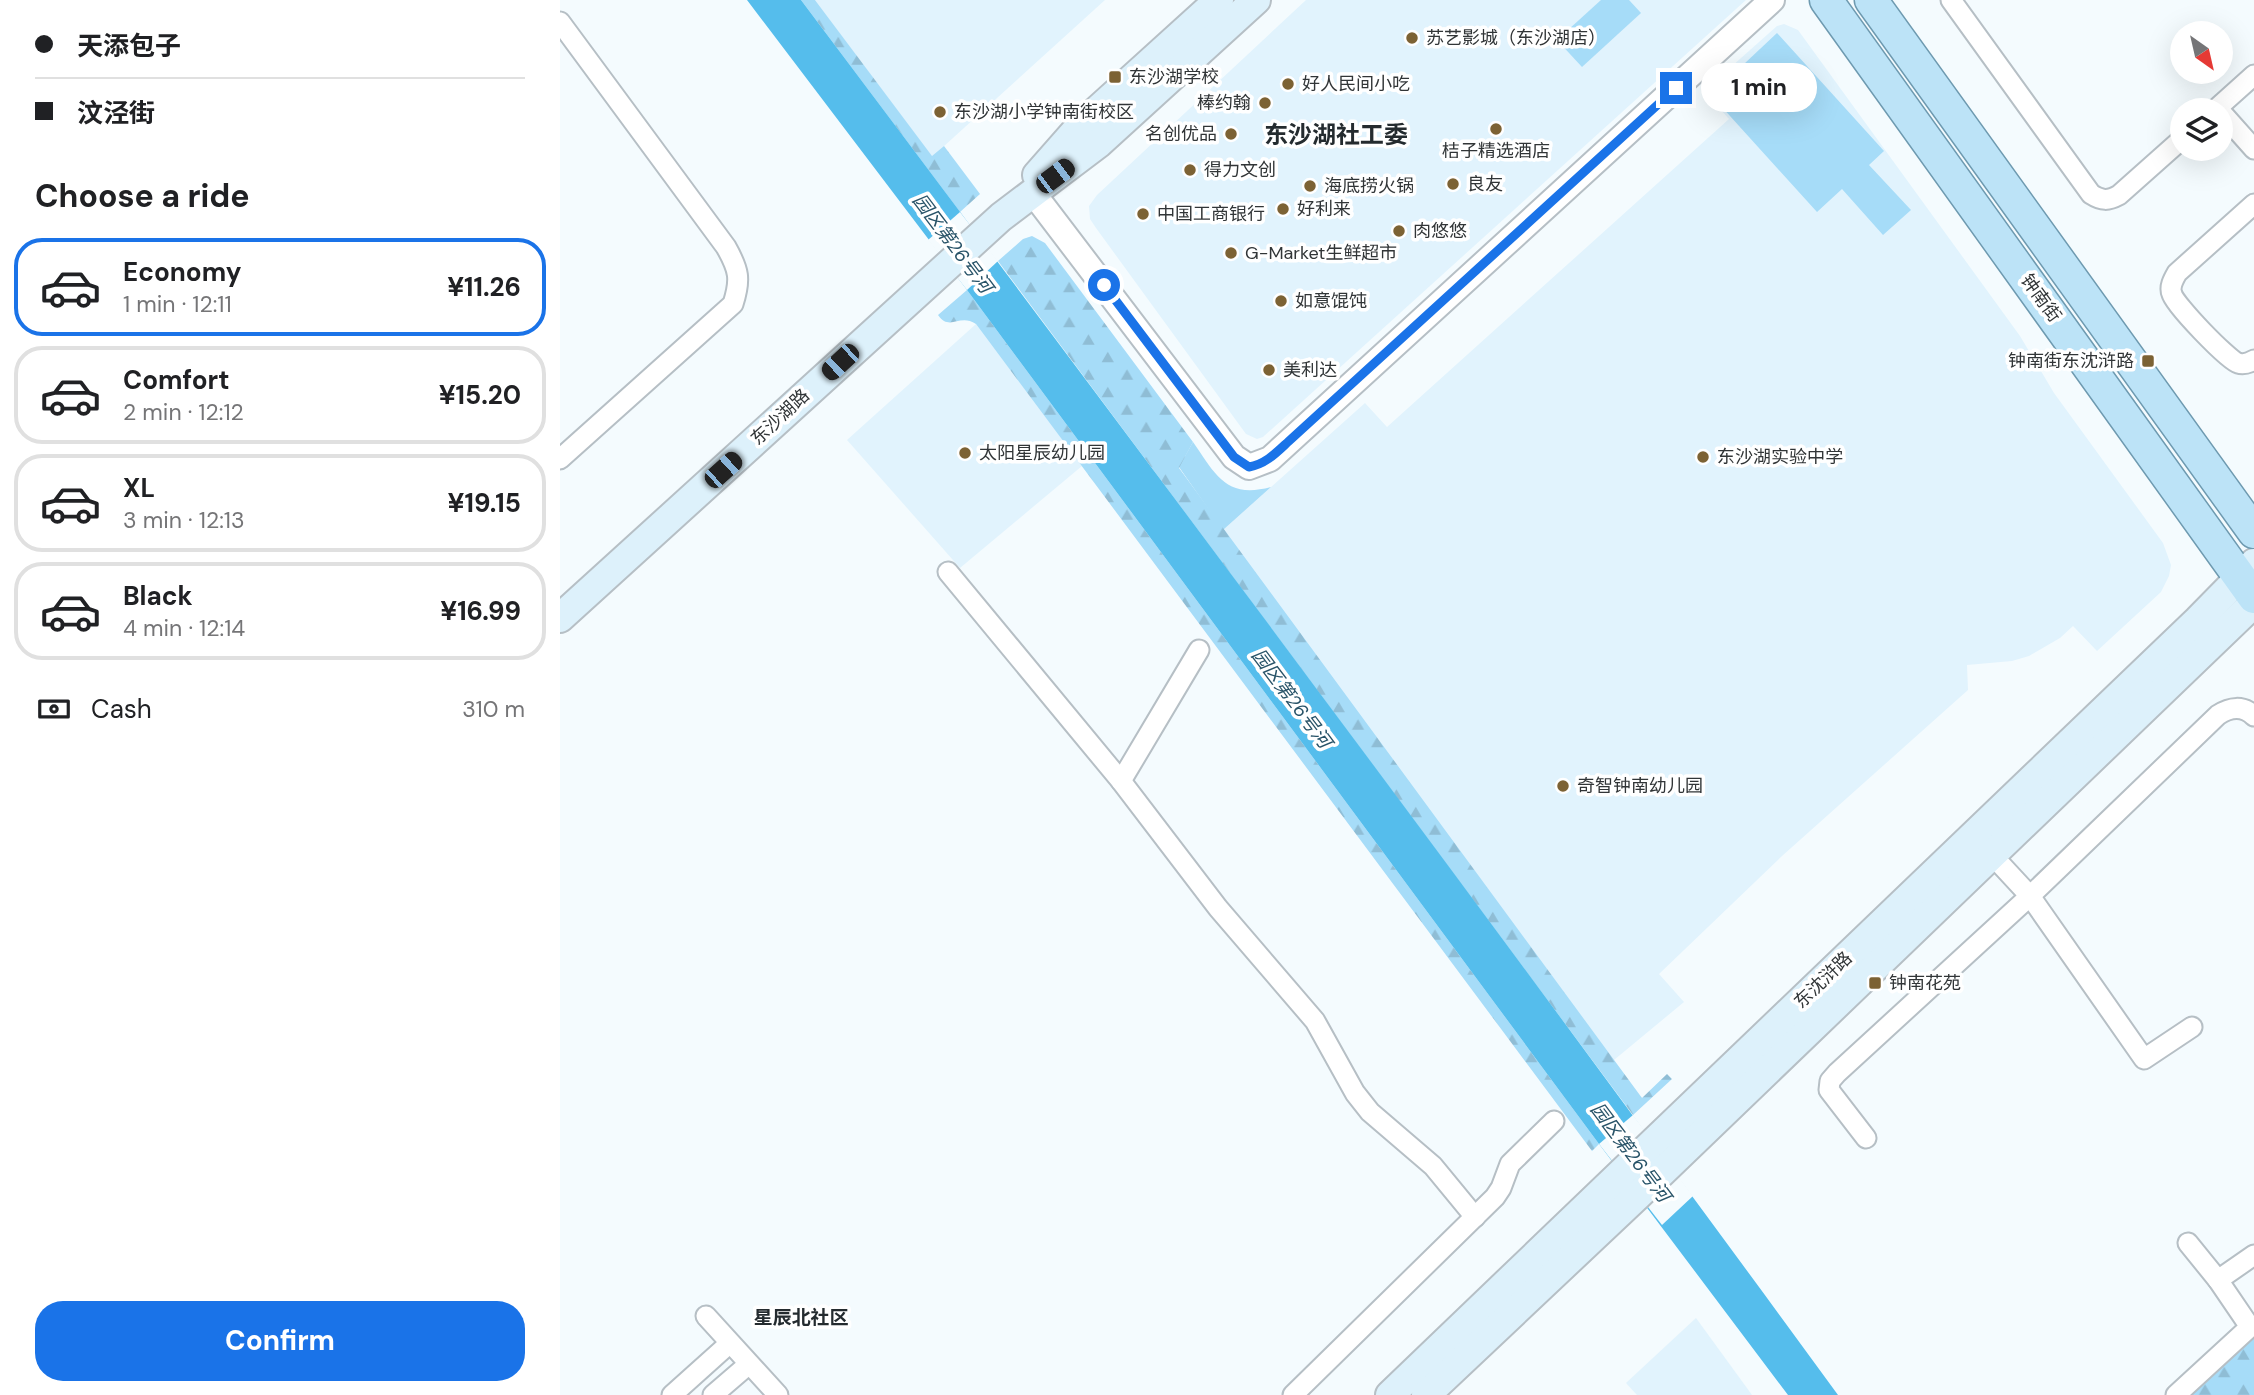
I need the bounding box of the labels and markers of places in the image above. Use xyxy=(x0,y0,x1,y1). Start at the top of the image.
place label: 苏艺影城（东沙湖店） xyxy=(1426,26,1606,50)
marker: 苏艺影城（东沙湖店） xyxy=(1404,30,1420,46)
place label: 东沙湖学校 xyxy=(1129,65,1219,89)
marker: 东沙湖学校 xyxy=(1107,69,1123,85)
place label: 好人民间小吃 xyxy=(1302,72,1410,96)
marker: 好人民间小吃 xyxy=(1280,76,1296,92)
place label: 棒约翰 xyxy=(1197,91,1251,115)
marker: 棒约翰 xyxy=(1257,95,1273,111)
place label: 东沙湖小学钟南街校区 xyxy=(954,100,1134,124)
marker: 东沙湖小学钟南街校区 xyxy=(932,104,948,120)
marker: 桔子精选酒店 xyxy=(1488,121,1504,137)
place label: 名创优品 xyxy=(1145,122,1217,146)
marker: 名创优品 xyxy=(1223,126,1239,142)
place label: 桔子精选酒店 xyxy=(1442,139,1550,163)
place label: 得力文创 xyxy=(1204,158,1276,182)
marker: 得力文创 xyxy=(1182,162,1198,178)
place label: 良友 xyxy=(1467,172,1503,196)
place label: 海底捞火锅 xyxy=(1324,174,1414,198)
marker: 良友 xyxy=(1445,176,1461,192)
marker: 海底捞火锅 xyxy=(1302,178,1318,194)
place label: 好利来 xyxy=(1297,197,1351,221)
marker: 好利来 xyxy=(1275,201,1291,217)
place label: 中国工商银行 xyxy=(1157,202,1265,226)
marker: 中国工商银行 xyxy=(1135,206,1151,222)
place label: 肉悠悠 xyxy=(1413,219,1467,243)
marker: 肉悠悠 xyxy=(1391,223,1407,239)
place label: G-Market生鲜超市 xyxy=(1245,241,1397,265)
marker: G-Market生鲜超市 xyxy=(1223,245,1239,261)
place label: 如意馄饨 xyxy=(1295,289,1367,313)
marker: 如意馄饨 xyxy=(1273,293,1289,309)
place label: 钟南街东沈浒路 xyxy=(2008,349,2134,373)
marker: 钟南街东沈浒路 xyxy=(2140,353,2156,369)
place label: 美利达 xyxy=(1283,358,1337,382)
marker: 美利达 xyxy=(1261,362,1277,378)
place label: 太阳星辰幼儿园 xyxy=(979,441,1105,465)
marker: 太阳星辰幼儿园 xyxy=(957,445,973,461)
place label: 东沙湖实验中学 xyxy=(1717,445,1843,469)
marker: 东沙湖实验中学 xyxy=(1695,449,1711,465)
place label: 奇智钟南幼儿园 xyxy=(1577,774,1703,798)
marker: 奇智钟南幼儿园 xyxy=(1555,778,1571,794)
place label: 钟南花苑 xyxy=(1889,971,1961,995)
marker: 钟南花苑 xyxy=(1867,975,1883,991)

